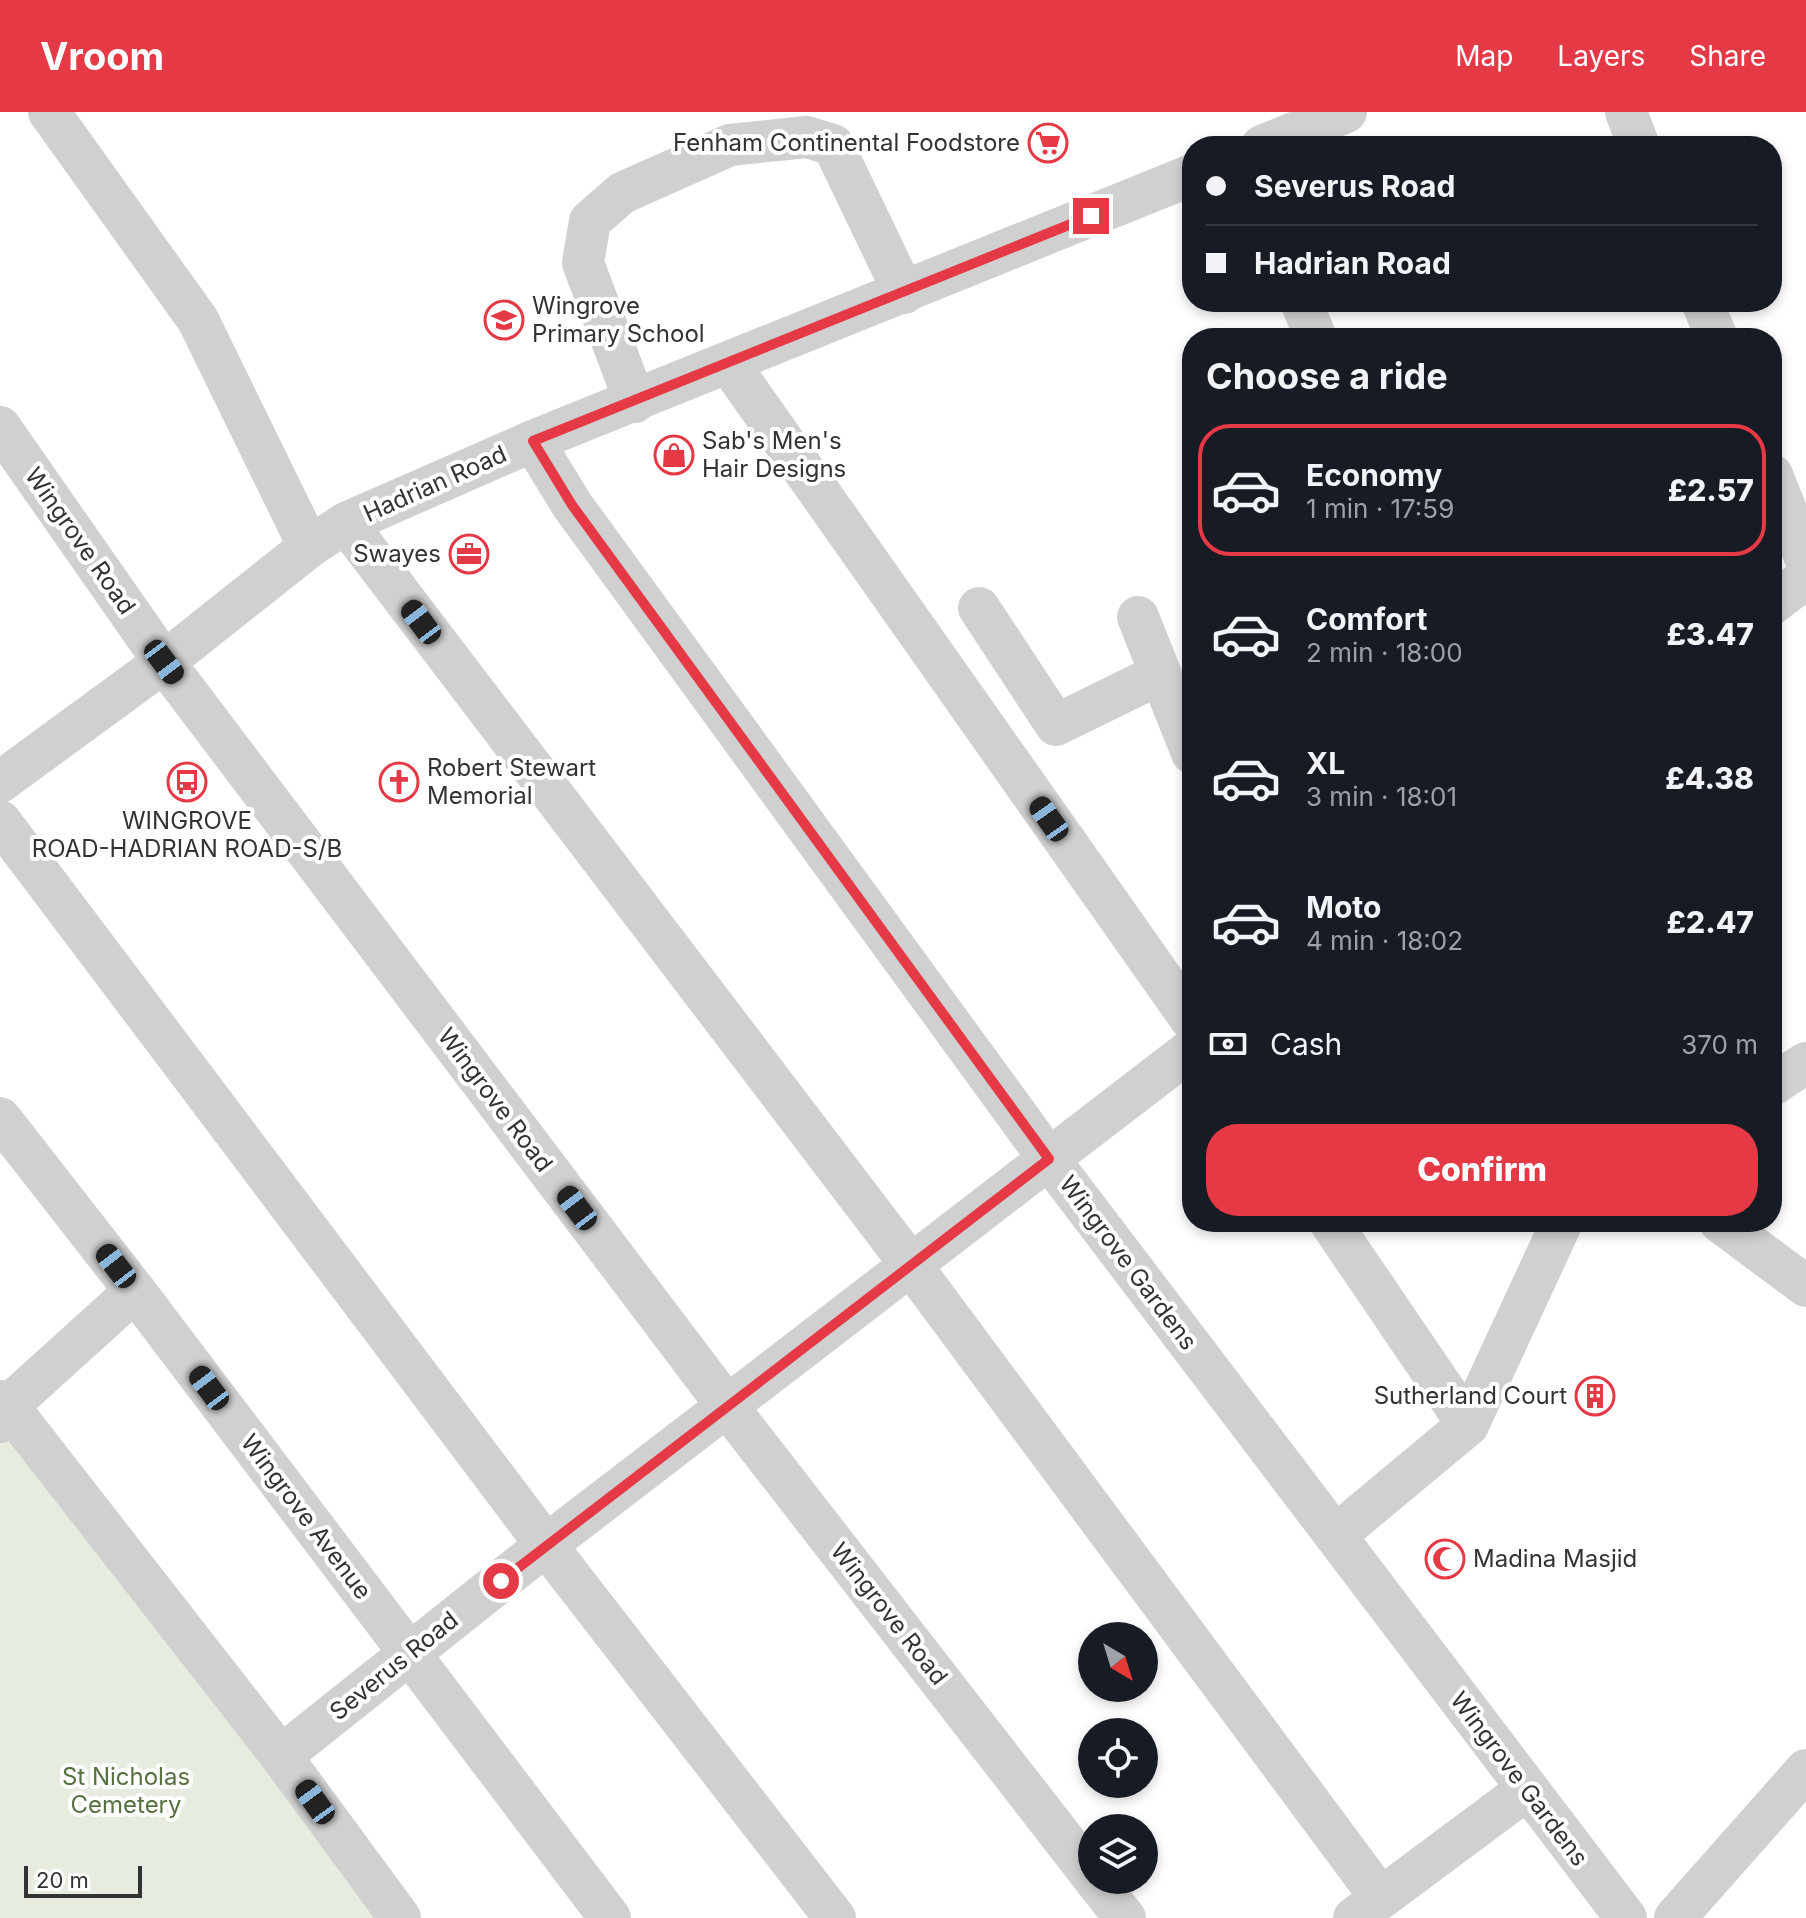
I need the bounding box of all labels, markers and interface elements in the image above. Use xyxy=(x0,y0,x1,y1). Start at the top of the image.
text: Vroom xyxy=(40,33,164,79)
text: Map xyxy=(1455,39,1513,73)
text: Layers xyxy=(1557,39,1645,73)
text: Share xyxy=(1689,39,1766,73)
supermarket icon: Fenham Continental Foodstore xyxy=(1027,122,1069,164)
place label: Fenham Continental Foodstore xyxy=(673,128,1020,157)
text: Severus Road xyxy=(1254,168,1455,204)
route end xyxy=(1073,198,1109,234)
text: Hadrian Road xyxy=(1254,245,1451,281)
place label: Wingrove Primary School xyxy=(532,291,705,348)
school or university icon: Wingrove Primary School xyxy=(483,299,525,341)
text: Choose a ride xyxy=(1206,354,1448,398)
place label: Sab's Men's Hair Designs xyxy=(702,426,846,483)
shop icon: Sab's Men's Hair Designs xyxy=(653,434,695,476)
street label: Hadrian Road xyxy=(359,439,511,528)
icon: car xyxy=(1210,454,1282,526)
text: Economy xyxy=(1306,457,1442,493)
street label: Wingrove Road xyxy=(19,462,142,620)
text: £2.57 xyxy=(1668,472,1754,508)
text: 1 min · 17:59 xyxy=(1306,493,1454,524)
office icon: Swayes xyxy=(448,533,490,575)
place label: Swayes xyxy=(353,539,441,568)
car xyxy=(397,596,445,648)
icon: car xyxy=(1210,598,1282,670)
text: Comfort xyxy=(1306,601,1427,637)
text: £3.47 xyxy=(1667,616,1754,652)
car xyxy=(140,636,188,688)
text: 2 min · 18:00 xyxy=(1306,637,1463,668)
icon: car xyxy=(1210,742,1282,814)
text: XL xyxy=(1306,745,1345,781)
place label: Robert Stewart Memorial xyxy=(427,753,596,810)
text: £4.38 xyxy=(1665,760,1754,796)
bus stop icon: WINGROVE ROAD-HADRIAN ROAD-S/B xyxy=(166,761,208,803)
church icon: Robert Stewart Memorial xyxy=(378,761,420,803)
text: 3 min · 18:01 xyxy=(1306,781,1457,812)
car xyxy=(1025,792,1073,846)
place label: WINGROVE ROAD-HADRIAN ROAD-S/B xyxy=(32,806,342,863)
icon: car xyxy=(1210,886,1282,958)
text: Moto xyxy=(1306,889,1381,925)
text: £2.47 xyxy=(1667,904,1754,940)
text: 4 min · 18:02 xyxy=(1306,925,1463,956)
street label: Wingrove Road xyxy=(432,1022,559,1177)
icon: cash xyxy=(1206,1022,1250,1066)
text: Cash xyxy=(1270,1026,1342,1062)
text: 370 m xyxy=(1681,1029,1758,1060)
button: Confirm xyxy=(1206,1124,1758,1216)
street label: Wingrove Gardens xyxy=(1054,1170,1203,1355)
car xyxy=(553,1182,601,1234)
car xyxy=(92,1240,140,1292)
car xyxy=(185,1362,233,1414)
building icon: Sutherland Court xyxy=(1574,1375,1616,1417)
place label: Sutherland Court xyxy=(1374,1381,1567,1410)
street label: Wingrove Avenue xyxy=(235,1429,378,1605)
street label: Wingrove Road xyxy=(825,1537,954,1691)
mosque icon: Madina Masjid xyxy=(1424,1538,1466,1580)
place label: Madina Masjid xyxy=(1473,1544,1637,1573)
route start xyxy=(483,1563,519,1599)
street label: Severus Road xyxy=(324,1605,464,1726)
north arrow xyxy=(1078,1622,1158,1702)
map controls xyxy=(1078,1622,1158,1894)
street label: Wingrove Gardens xyxy=(1445,1686,1594,1871)
button: locate xyxy=(1078,1718,1158,1798)
park label: St Nicholas Cemetery xyxy=(62,1762,190,1819)
car xyxy=(291,1776,339,1828)
button: layers xyxy=(1078,1814,1158,1894)
scale bar xyxy=(24,1862,142,1898)
text: 20 m xyxy=(36,1867,89,1893)

